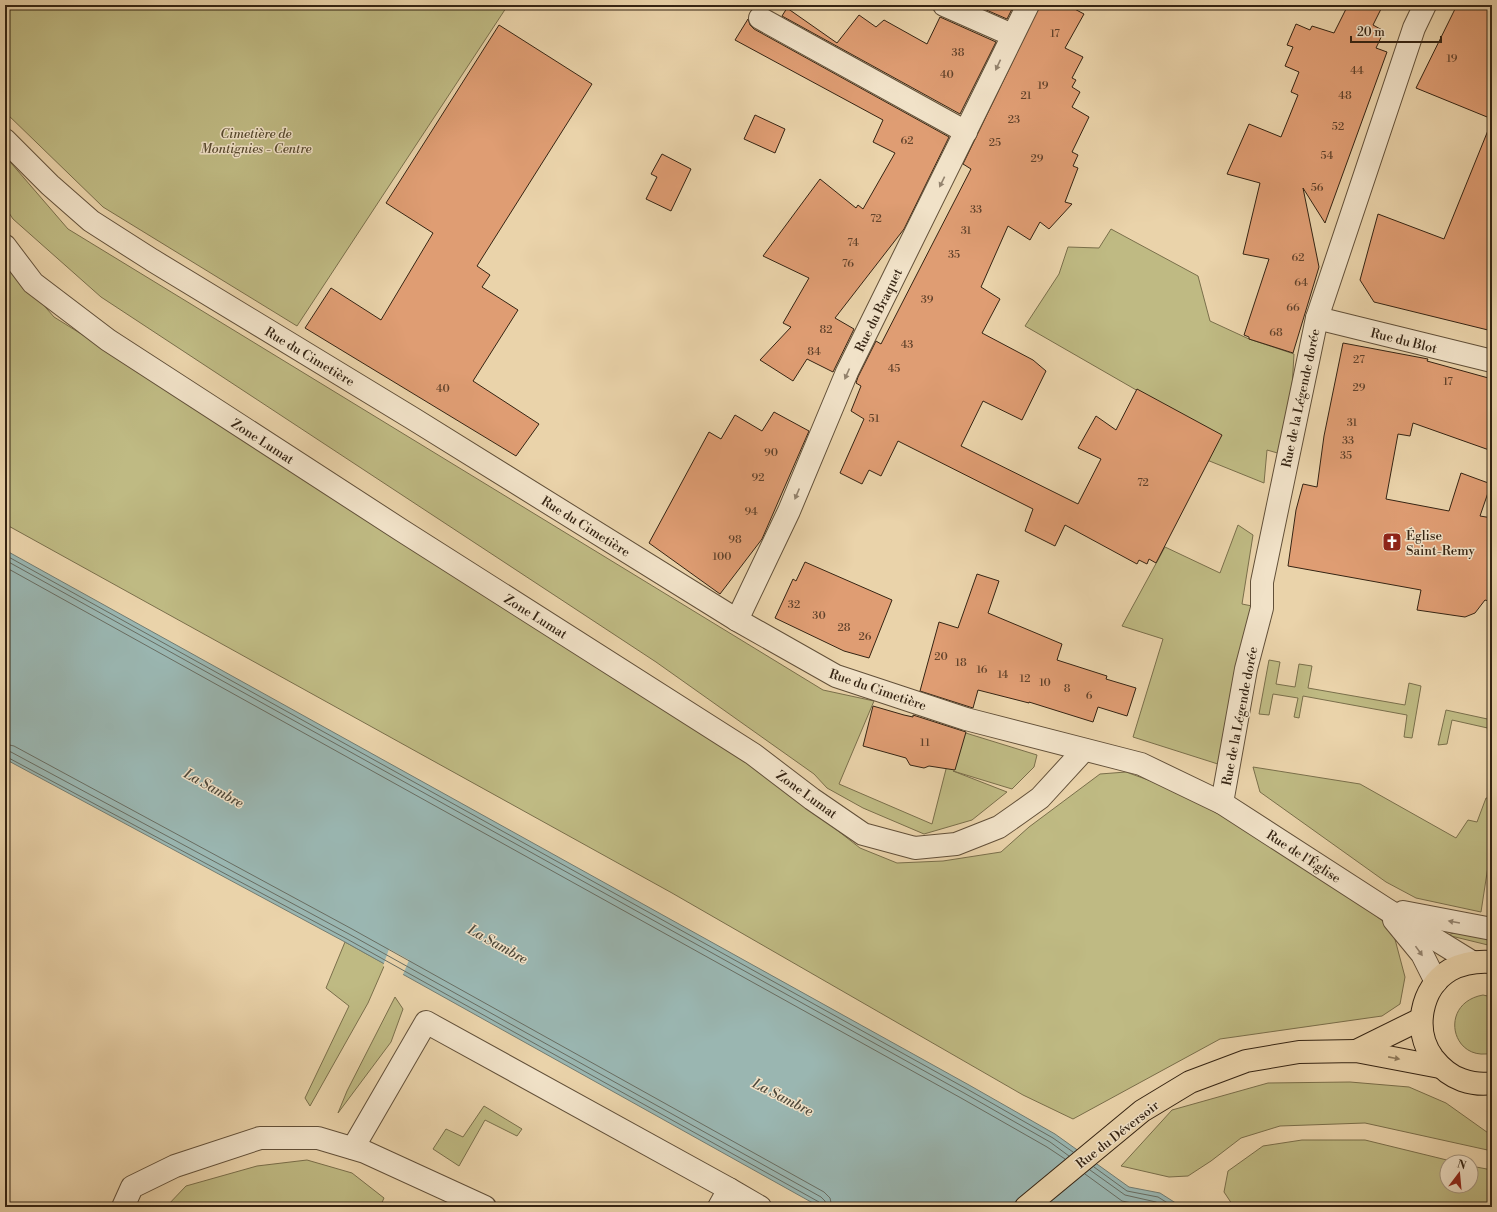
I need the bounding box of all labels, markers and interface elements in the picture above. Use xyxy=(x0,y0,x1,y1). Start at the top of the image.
scale bar xyxy=(1351,18,1441,44)
text: 20 m xyxy=(1357,25,1385,40)
house number: 17 xyxy=(1050,27,1060,41)
house number: 38 xyxy=(952,46,965,60)
house number: 19 xyxy=(1446,52,1458,66)
one-way arrow xyxy=(995,59,1001,71)
house number: 44 xyxy=(1350,64,1364,78)
house number: 40 xyxy=(940,68,954,82)
house number: 19 xyxy=(1037,79,1049,93)
house number: 21 xyxy=(1020,89,1032,103)
house number: 48 xyxy=(1338,89,1352,103)
house number: 23 xyxy=(1008,113,1020,127)
house number: 52 xyxy=(1332,120,1344,134)
park label: Cimetière de Montignies - Centre xyxy=(200,126,312,157)
house number: 62 xyxy=(901,134,913,148)
house number: 25 xyxy=(989,136,1001,150)
house number: 54 xyxy=(1321,149,1334,163)
house number: 29 xyxy=(1031,152,1044,166)
one-way arrow xyxy=(938,176,945,188)
house number: 56 xyxy=(1311,181,1324,195)
house number: 33 xyxy=(970,203,982,217)
house number: 72 xyxy=(870,212,882,226)
house number: 31 xyxy=(961,224,972,238)
house number: 74 xyxy=(847,236,859,250)
house number: 35 xyxy=(948,248,960,262)
house number: 62 xyxy=(1292,251,1304,265)
house number: 76 xyxy=(842,257,854,271)
street label: Rue du Braquet xyxy=(852,266,906,355)
house number: 64 xyxy=(1294,276,1308,290)
house number: 39 xyxy=(921,293,934,307)
house number: 66 xyxy=(1286,301,1300,315)
house number: 82 xyxy=(819,323,833,337)
street label: Rue du Cimetière xyxy=(262,324,358,390)
street label: Rue du Blot xyxy=(1369,325,1439,357)
house number: 68 xyxy=(1269,326,1283,340)
street label: Rue de la Légende dorée xyxy=(1278,327,1324,469)
house number: 43 xyxy=(901,338,913,352)
house number: 84 xyxy=(807,345,821,359)
house number: 27 xyxy=(1353,353,1365,367)
house number: 45 xyxy=(888,362,900,376)
one-way arrow xyxy=(844,368,850,379)
house number: 17 xyxy=(1443,375,1453,389)
house number: 29 xyxy=(1353,381,1366,395)
house number: 40 xyxy=(436,382,450,396)
house number: 51 xyxy=(869,412,880,426)
street label: Zone Lumat xyxy=(228,416,297,468)
house number: 31 xyxy=(1347,416,1358,430)
house number: 33 xyxy=(1342,434,1354,448)
house number: 90 xyxy=(764,446,778,460)
house number: 35 xyxy=(1340,449,1352,463)
house number: 92 xyxy=(752,471,764,485)
house number: 72 xyxy=(1137,476,1149,490)
one-way arrow xyxy=(793,488,799,500)
street label: Rue du Cimetière xyxy=(538,493,633,561)
house number: 94 xyxy=(744,505,758,519)
place label: Église Saint-Remy xyxy=(1406,527,1476,559)
church icon: Église Saint-Remy xyxy=(1381,531,1403,553)
house number: 98 xyxy=(728,533,742,547)
house number: 100 xyxy=(713,550,731,564)
street label: Zone Lumat xyxy=(501,591,570,643)
house number: 32 xyxy=(788,598,800,612)
house number: 30 xyxy=(812,609,826,623)
house number: 28 xyxy=(837,621,851,635)
house number: 26 xyxy=(859,630,872,644)
street label: Rue de la Légende dorée xyxy=(1219,645,1261,787)
house number: 20 xyxy=(934,650,948,664)
house number: 18 xyxy=(955,656,967,670)
house number: 16 xyxy=(976,663,988,677)
street label: Rue du Cimetière xyxy=(827,666,929,714)
house number: 14 xyxy=(998,668,1009,682)
house number: 12 xyxy=(1019,672,1031,686)
house number: 10 xyxy=(1039,676,1051,690)
house number: 8 xyxy=(1064,682,1071,696)
house number: 6 xyxy=(1086,689,1093,703)
house number: 11 xyxy=(920,736,930,750)
water label: La Sambre xyxy=(180,765,247,813)
street label: Zone Lumat xyxy=(773,767,840,822)
street label: Rue de l'Église xyxy=(1263,826,1344,887)
one-way arrow xyxy=(1448,919,1460,925)
water label: La Sambre xyxy=(464,921,531,969)
one-way arrow xyxy=(1415,945,1423,956)
one-way arrow xyxy=(1388,1056,1400,1062)
water label: La Sambre xyxy=(748,1075,816,1121)
street label: Rue du Déversoir xyxy=(1073,1097,1163,1172)
north arrow xyxy=(1439,1154,1479,1194)
text: N xyxy=(1455,1157,1468,1173)

